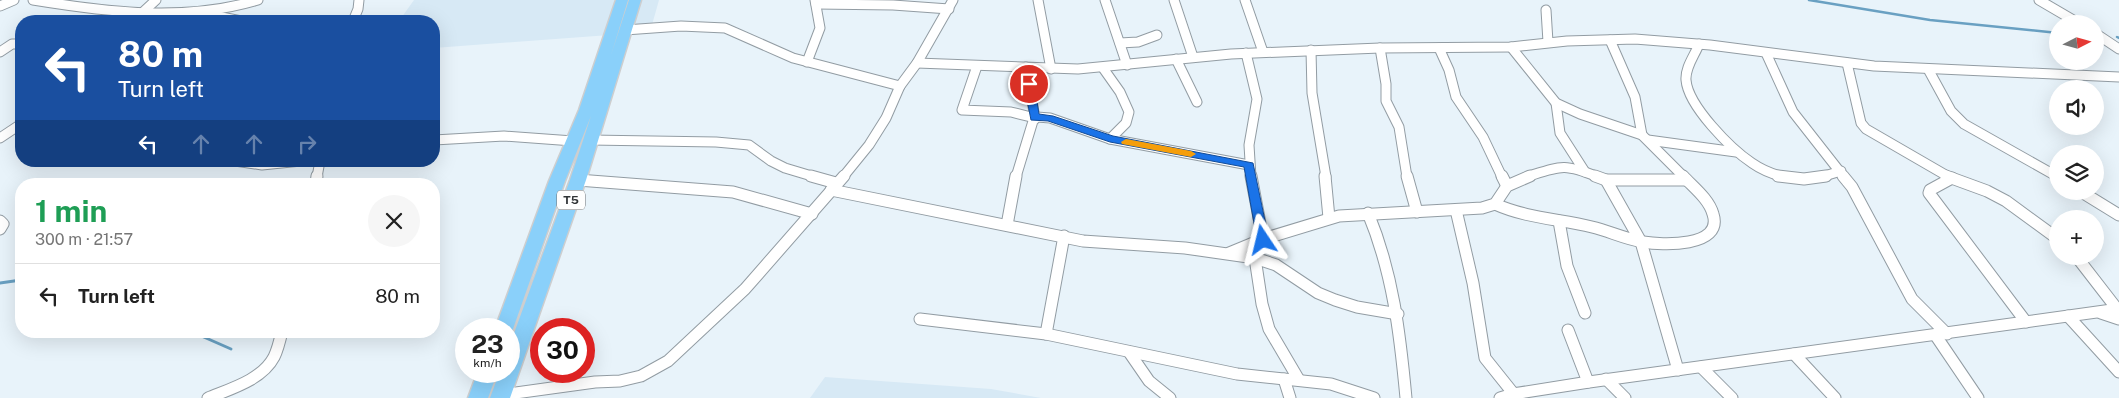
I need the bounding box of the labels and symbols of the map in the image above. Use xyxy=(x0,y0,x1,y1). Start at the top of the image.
north arrow xyxy=(2049,15,2104,70)
pin xyxy=(1008,63,1050,105)
road number: T5 xyxy=(557,190,585,210)
position arrow xyxy=(1236,213,1288,265)
speed limit sign: 30 xyxy=(530,318,595,383)

